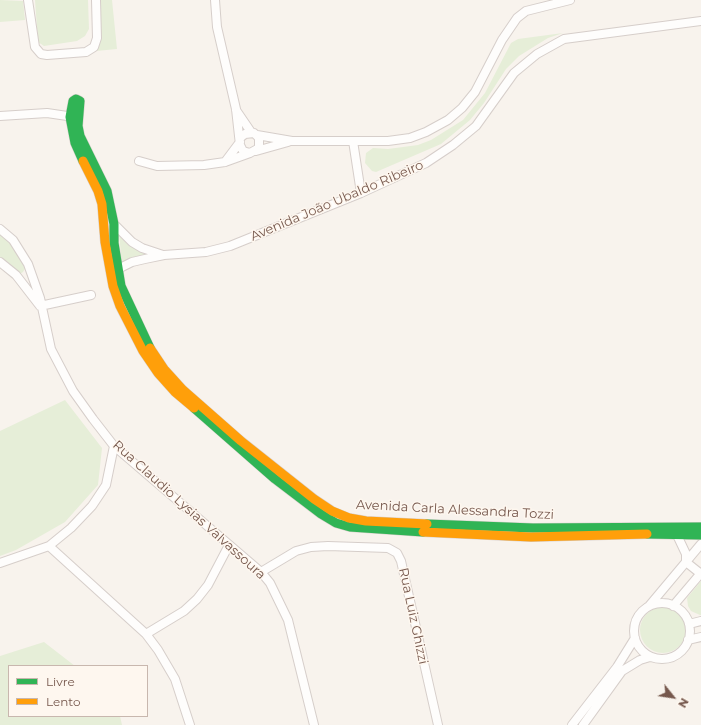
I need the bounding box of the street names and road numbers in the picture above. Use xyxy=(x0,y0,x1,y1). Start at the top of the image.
street label: Avenida João Ubaldo Ribeiro xyxy=(248,157,426,245)
street label: Rua Claudio Lysias Valvassoura xyxy=(109,437,269,583)
street label: Avenida Carla Alessandra Tozzi xyxy=(356,497,554,523)
street label: Rua Luiz Ghizzi xyxy=(395,566,431,666)

